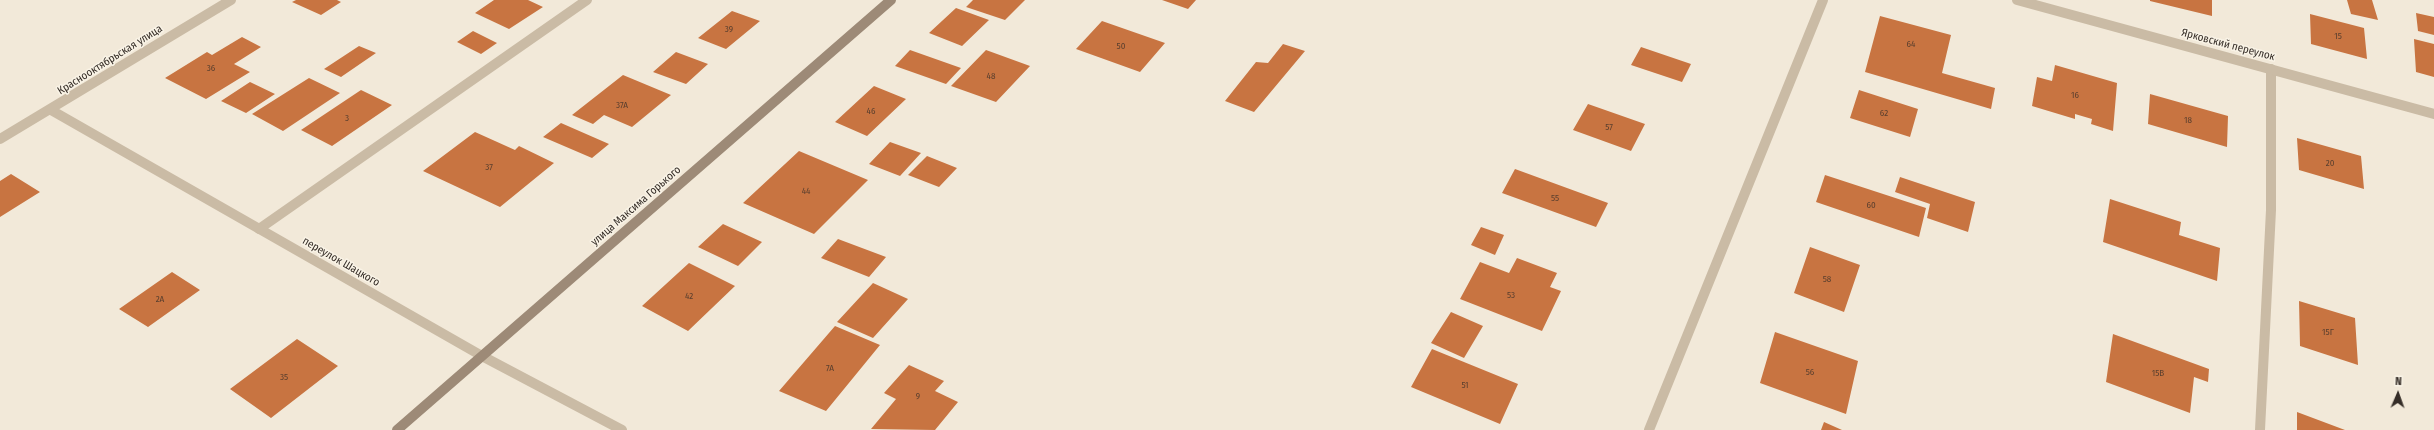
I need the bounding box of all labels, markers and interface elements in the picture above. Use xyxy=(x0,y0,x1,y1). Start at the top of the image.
street label: Краснооктябрьская улица xyxy=(55,22,165,98)
house number: 39 xyxy=(725,24,733,34)
street label: Ярковский переулок xyxy=(2180,26,2276,64)
house number: 15 xyxy=(2334,31,2342,41)
house number: 64 xyxy=(1907,39,1915,49)
house number: 50 xyxy=(1117,41,1125,51)
house number: 36 xyxy=(207,63,215,73)
house number: 48 xyxy=(987,71,995,81)
house number: 16 xyxy=(2071,90,2079,100)
house number: 37А xyxy=(616,100,628,110)
house number: 46 xyxy=(867,106,875,116)
house number: 62 xyxy=(1880,108,1888,118)
house number: 3 xyxy=(345,113,349,123)
house number: 18 xyxy=(2184,115,2192,125)
house number: 57 xyxy=(1605,122,1613,132)
house number: 20 xyxy=(2326,158,2334,168)
house number: 37 xyxy=(485,162,493,172)
street label: улица Максима Горького xyxy=(588,163,684,249)
house number: 44 xyxy=(802,186,810,196)
house number: 55 xyxy=(1551,193,1559,203)
house number: 60 xyxy=(1866,200,1876,210)
street label: переулок Шацкого xyxy=(300,234,382,290)
house number: 58 xyxy=(1823,274,1831,284)
house number: 53 xyxy=(1507,290,1515,300)
house number: 42 xyxy=(685,291,693,301)
house number: 2А xyxy=(156,294,164,304)
house number: 15Г xyxy=(2322,327,2334,337)
house number: 7А xyxy=(826,363,834,373)
house number: 56 xyxy=(1806,367,1814,377)
house number: 15В xyxy=(2152,368,2164,378)
house number: 35 xyxy=(280,372,288,382)
north arrow xyxy=(2378,374,2418,414)
text: N xyxy=(2395,375,2402,388)
house number: 51 xyxy=(1461,380,1469,390)
house number: 9 xyxy=(916,391,920,401)

